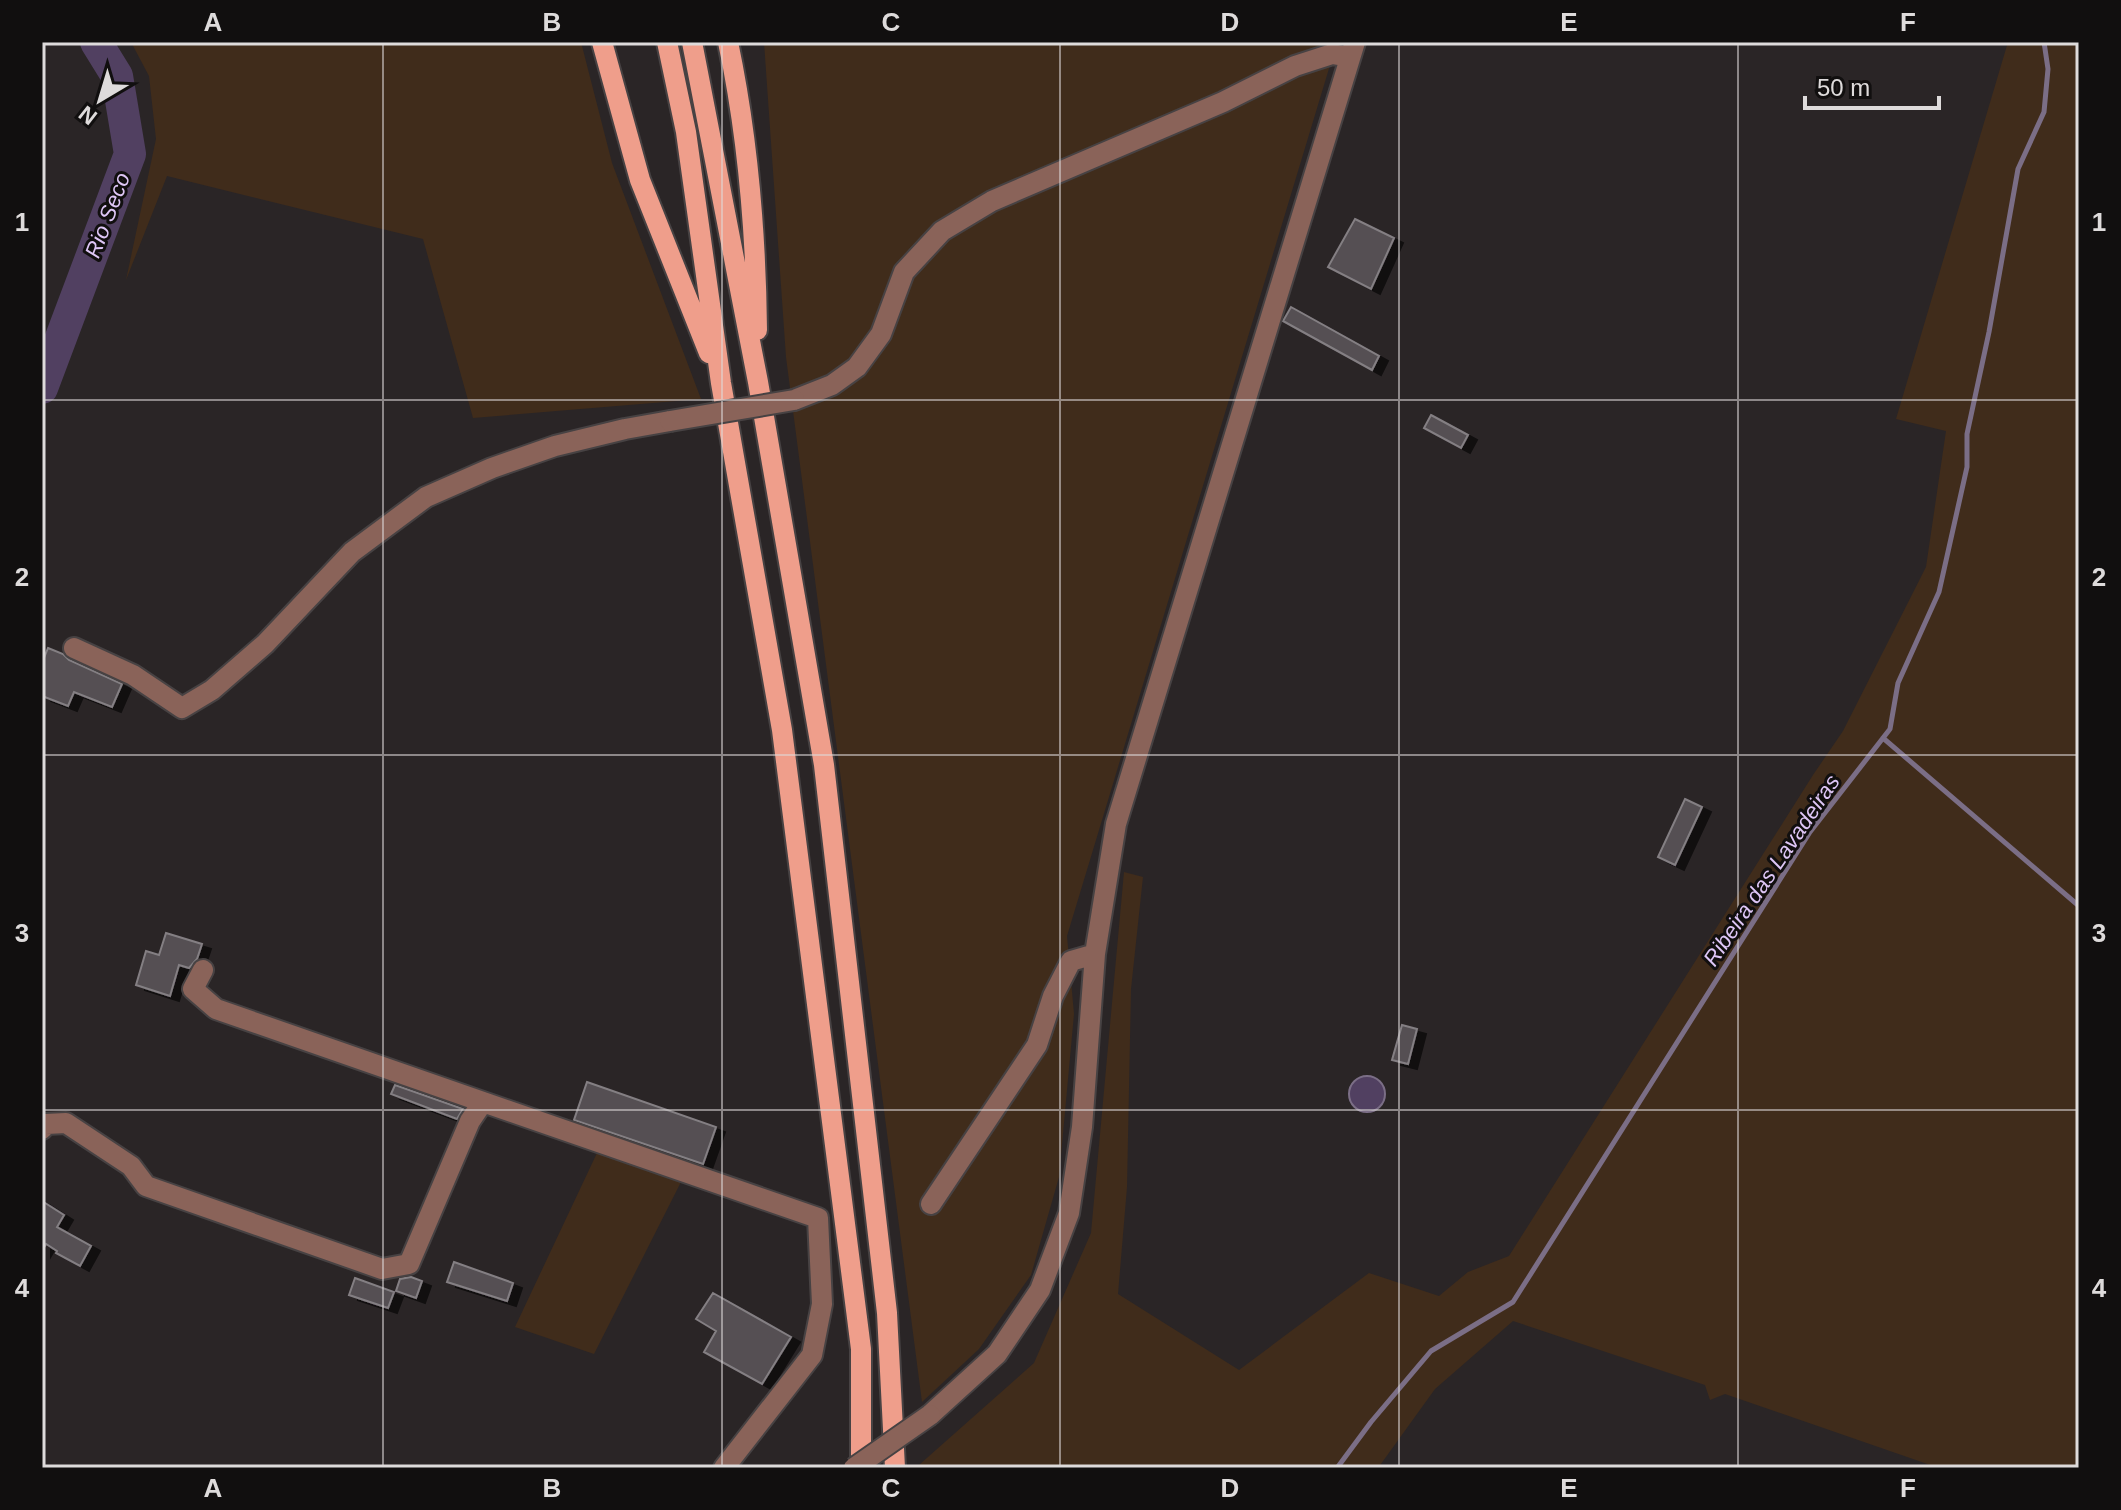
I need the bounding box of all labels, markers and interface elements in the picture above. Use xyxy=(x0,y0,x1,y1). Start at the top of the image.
text: A xyxy=(204,7,223,37)
text: B xyxy=(543,7,561,37)
text: C xyxy=(882,7,901,37)
text: D xyxy=(1221,7,1239,37)
text: E xyxy=(1560,7,1578,37)
text: F xyxy=(1900,7,1916,37)
north arrow xyxy=(60,60,140,140)
scale bar xyxy=(1805,60,1939,110)
text: 50 m xyxy=(1817,74,1870,101)
text: N xyxy=(74,101,102,130)
water label: Rio Seco xyxy=(80,169,135,261)
text: 1 xyxy=(15,207,29,237)
text: 1 xyxy=(2092,207,2106,237)
text: 2 xyxy=(15,562,29,592)
text: 2 xyxy=(2092,562,2106,592)
water label: Ribeira das Lavadeiras xyxy=(1698,770,1845,971)
text: 3 xyxy=(15,918,29,948)
text: 3 xyxy=(2092,918,2106,948)
text: 4 xyxy=(15,1273,30,1303)
text: 4 xyxy=(2092,1273,2107,1303)
text: A xyxy=(204,1473,223,1503)
text: B xyxy=(543,1473,561,1503)
text: C xyxy=(882,1473,901,1503)
text: D xyxy=(1221,1473,1239,1503)
text: E xyxy=(1560,1473,1578,1503)
text: F xyxy=(1900,1473,1916,1503)

